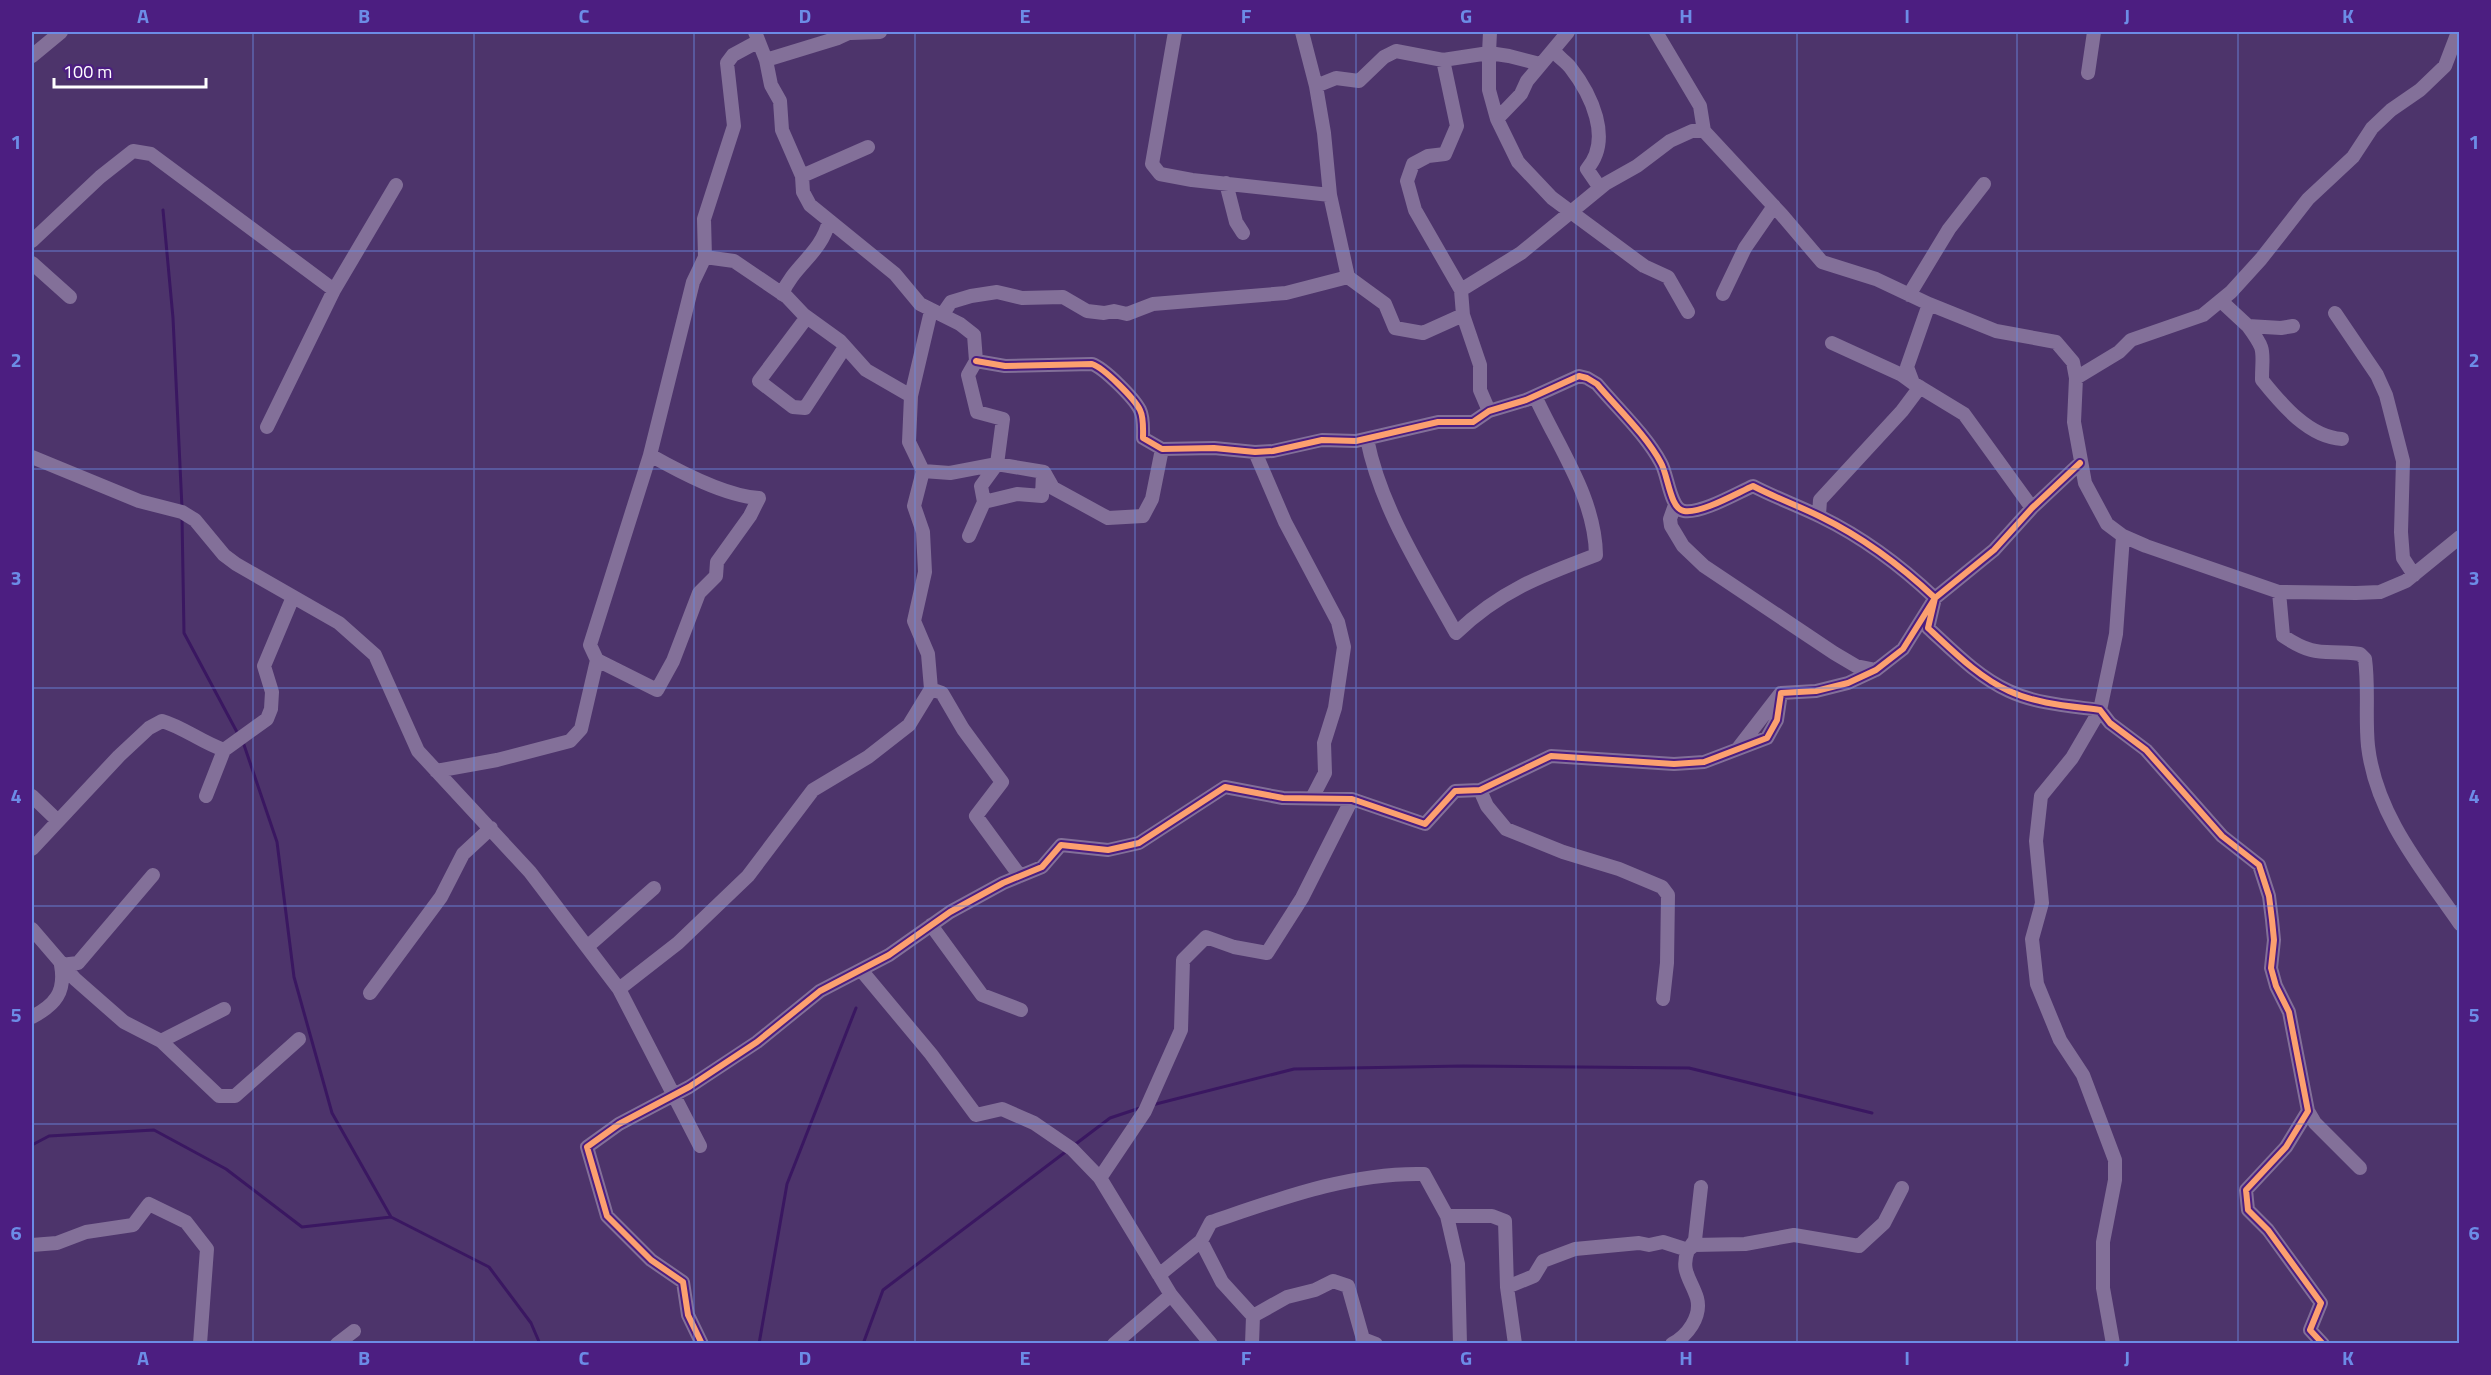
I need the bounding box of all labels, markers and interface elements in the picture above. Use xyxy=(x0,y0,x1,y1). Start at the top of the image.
text: A xyxy=(137,0,149,31)
text: B xyxy=(358,0,370,31)
text: C xyxy=(579,0,590,31)
text: D xyxy=(799,0,811,31)
text: E xyxy=(1019,0,1031,31)
text: F xyxy=(1241,0,1252,31)
text: G xyxy=(1460,0,1472,31)
text: H xyxy=(1679,0,1693,31)
text: I xyxy=(1904,0,1910,31)
text: J xyxy=(2124,0,2130,31)
text: K xyxy=(2342,0,2354,31)
scale bar xyxy=(54,51,206,89)
text: 100 m xyxy=(63,58,112,85)
text: 1 xyxy=(10,126,22,157)
text: 1 xyxy=(2468,126,2480,157)
text: 2 xyxy=(10,344,22,375)
text: 2 xyxy=(2468,344,2480,375)
text: 3 xyxy=(10,562,22,593)
text: 3 xyxy=(2468,562,2480,593)
text: 4 xyxy=(10,780,22,811)
text: 4 xyxy=(2468,780,2480,811)
text: 5 xyxy=(10,999,22,1030)
text: 5 xyxy=(2468,999,2480,1030)
text: 6 xyxy=(10,1217,22,1248)
text: 6 xyxy=(2468,1217,2480,1248)
text: A xyxy=(137,1342,149,1373)
text: B xyxy=(358,1342,370,1373)
text: C xyxy=(579,1342,590,1373)
text: D xyxy=(799,1342,811,1373)
text: E xyxy=(1019,1342,1031,1373)
text: F xyxy=(1241,1342,1252,1373)
text: G xyxy=(1460,1342,1472,1373)
text: H xyxy=(1679,1342,1693,1373)
text: I xyxy=(1904,1342,1910,1373)
text: J xyxy=(2124,1342,2130,1373)
text: K xyxy=(2342,1342,2354,1373)

